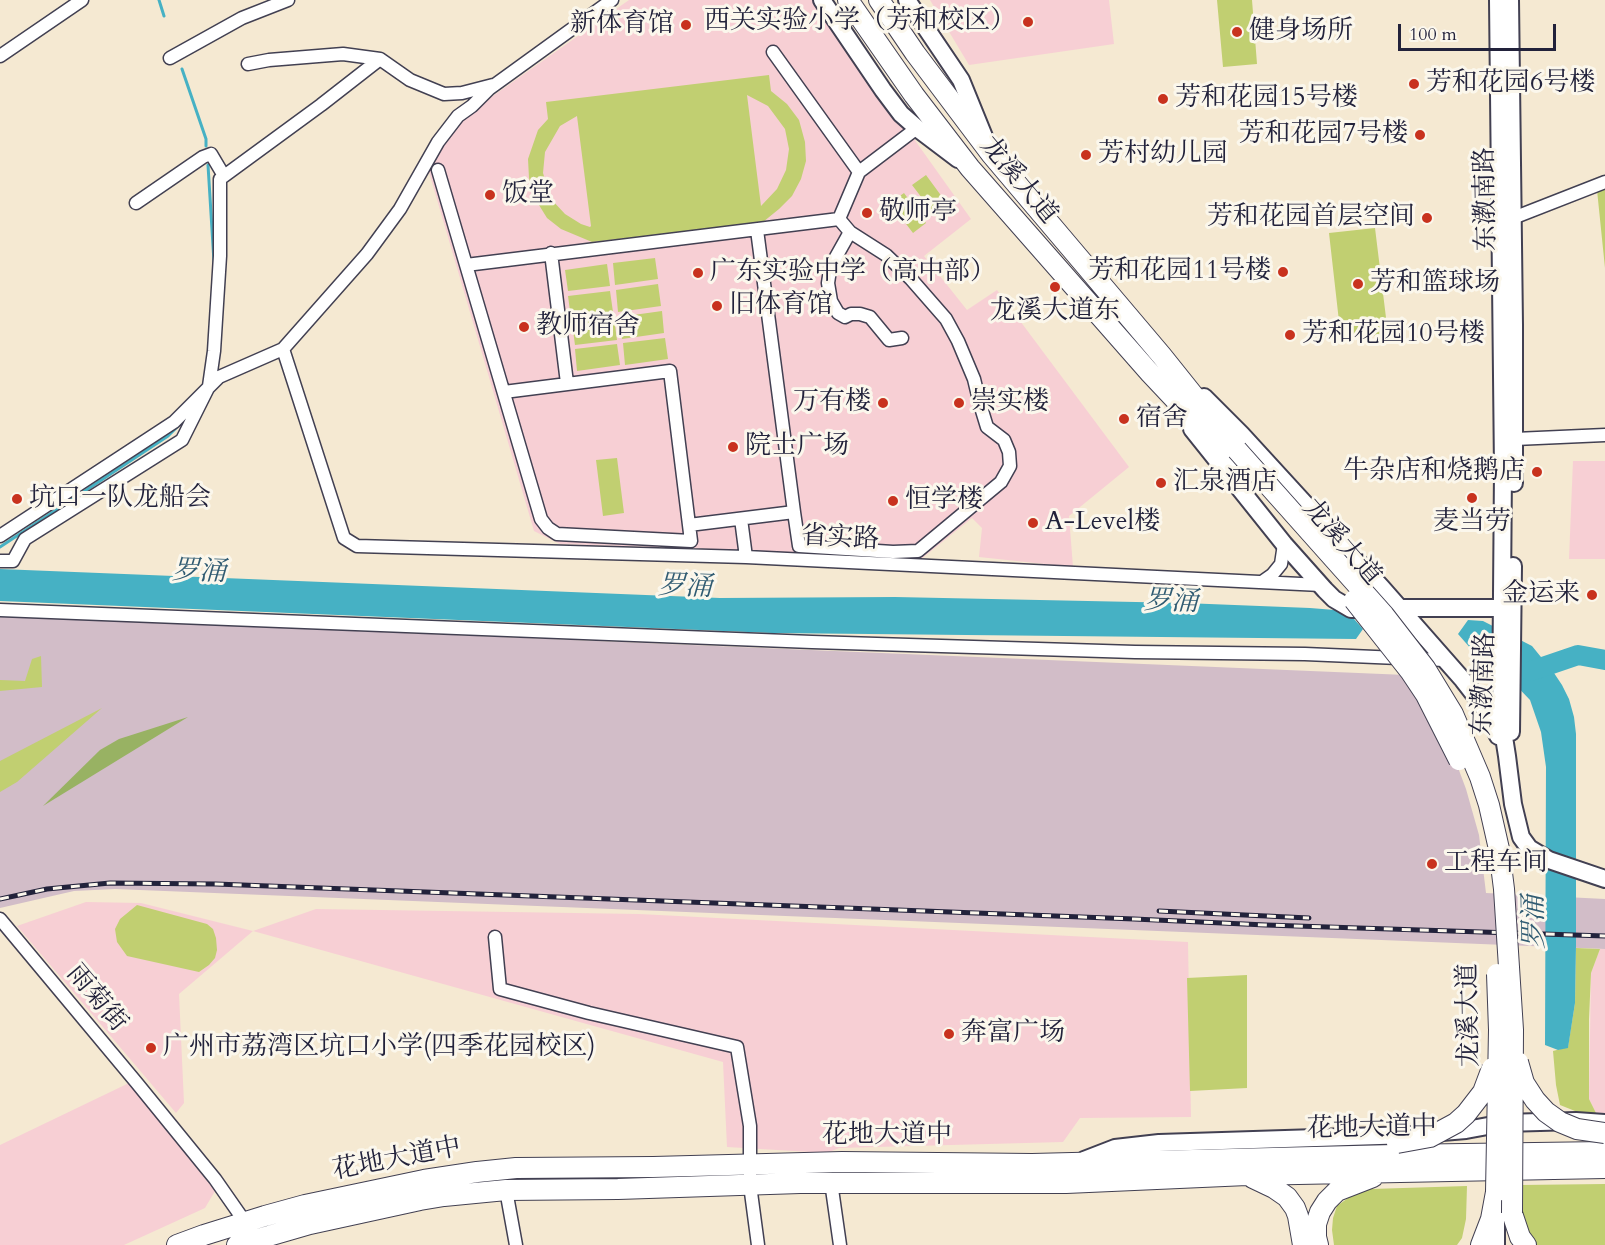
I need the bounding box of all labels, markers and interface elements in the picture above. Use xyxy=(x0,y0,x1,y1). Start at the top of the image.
place label: 西关实验小学（芳和校区） xyxy=(704,6,1016,38)
place label: 新体育馆 xyxy=(570,9,674,41)
scale bar xyxy=(1401,12,1558,50)
marker: 西关实验小学（芳和校区） xyxy=(1021,15,1035,29)
place label: 健身场所 xyxy=(1249,16,1353,48)
marker: 新体育馆 xyxy=(679,18,693,32)
text: 100 m xyxy=(1409,22,1457,47)
marker: 健身场所 xyxy=(1230,25,1244,39)
place label: 芳和花园6号楼 xyxy=(1426,68,1595,100)
marker: 芳和花园6号楼 xyxy=(1407,77,1421,91)
place label: 芳和花园15号楼 xyxy=(1175,83,1358,115)
marker: 芳和花园15号楼 xyxy=(1156,92,1170,106)
place label: 芳和花园7号楼 xyxy=(1239,119,1408,151)
marker: 芳和花园7号楼 xyxy=(1413,128,1427,142)
street label: 龙溪大道 xyxy=(973,131,1063,231)
place label: 芳村幼儿园 xyxy=(1098,139,1228,171)
street label: 东漖南路 xyxy=(1470,147,1504,251)
marker: 芳村幼儿园 xyxy=(1079,148,1093,162)
place label: 饭堂 xyxy=(502,179,554,211)
marker: 饭堂 xyxy=(483,188,497,202)
place label: 敬师亭 xyxy=(879,197,957,229)
place label: 芳和花园首层空间 xyxy=(1207,202,1415,234)
marker: 敬师亭 xyxy=(860,206,874,220)
marker: 芳和花园首层空间 xyxy=(1420,211,1434,225)
place label: 芳和花园11号楼 xyxy=(1088,256,1271,288)
place label: 广东实验中学（高中部） xyxy=(710,257,996,289)
marker: 芳和花园11号楼 xyxy=(1276,265,1290,279)
marker: 广东实验中学（高中部） xyxy=(691,266,705,280)
place label: 芳和篮球场 xyxy=(1370,268,1500,300)
marker: 芳和篮球场 xyxy=(1351,277,1365,291)
marker: 龙溪大道东 xyxy=(1048,280,1062,294)
place label: 旧体育馆 xyxy=(729,290,833,322)
place label: 龙溪大道东 xyxy=(990,296,1120,328)
marker: 旧体育馆 xyxy=(710,299,724,313)
place label: 教师宿舍 xyxy=(536,311,640,343)
place label: 芳和花园10号楼 xyxy=(1302,319,1485,351)
marker: 教师宿舍 xyxy=(517,320,531,334)
marker: 芳和花园10号楼 xyxy=(1283,328,1297,342)
place label: 万有楼 xyxy=(793,387,871,419)
place label: 崇实楼 xyxy=(971,387,1049,419)
marker: 万有楼 xyxy=(876,396,890,410)
marker: 崇实楼 xyxy=(952,396,966,410)
place label: 宿舍 xyxy=(1136,403,1188,435)
marker: 宿舍 xyxy=(1117,412,1131,426)
place label: 院士广场 xyxy=(745,431,849,463)
marker: 院士广场 xyxy=(726,440,740,454)
place label: 牛杂店和烧鹅店 xyxy=(1343,456,1525,488)
marker: 牛杂店和烧鹅店 xyxy=(1530,465,1544,479)
place label: 汇泉酒店 xyxy=(1173,467,1277,499)
marker: 汇泉酒店 xyxy=(1154,476,1168,490)
place label: 坑口一队龙船会 xyxy=(29,483,211,515)
place label: 恒学楼 xyxy=(905,485,983,517)
marker: 麦当劳 xyxy=(1465,491,1479,505)
marker: 坑口一队龙船会 xyxy=(10,492,24,506)
marker: 恒学楼 xyxy=(886,494,900,508)
street label: 龙溪大道 xyxy=(1295,494,1387,592)
place label: A-Level楼 xyxy=(1045,507,1160,539)
place label: 麦当劳 xyxy=(1433,507,1511,539)
marker: A-Level楼 xyxy=(1026,516,1040,530)
street label: 省实路 xyxy=(800,521,880,557)
water label: 罗涌 xyxy=(171,556,227,590)
water label: 罗涌 xyxy=(657,571,713,605)
place label: 金运来 xyxy=(1502,579,1580,611)
water label: 罗涌 xyxy=(1143,586,1199,620)
marker: 金运来 xyxy=(1585,588,1599,602)
street label: 东漖南路 xyxy=(1468,631,1502,737)
place label: 工程车间 xyxy=(1444,848,1548,880)
marker: 工程车间 xyxy=(1425,857,1439,871)
water label: 罗涌 xyxy=(1519,895,1553,949)
street label: 雨菊街 xyxy=(59,959,133,1039)
street label: 龙溪大道 xyxy=(1453,963,1487,1067)
place label: 奔富广场 xyxy=(961,1018,1065,1050)
marker: 奔富广场 xyxy=(942,1027,956,1041)
place label: 广州市荔湾区坑口小学(四季花园校区) xyxy=(163,1032,596,1064)
marker: 广州市荔湾区坑口小学(四季花园校区) xyxy=(144,1041,158,1055)
street label: 花地大道中 xyxy=(1307,1112,1437,1146)
street label: 花地大道中 xyxy=(822,1120,952,1152)
street label: 花地大道中 xyxy=(330,1132,464,1188)

